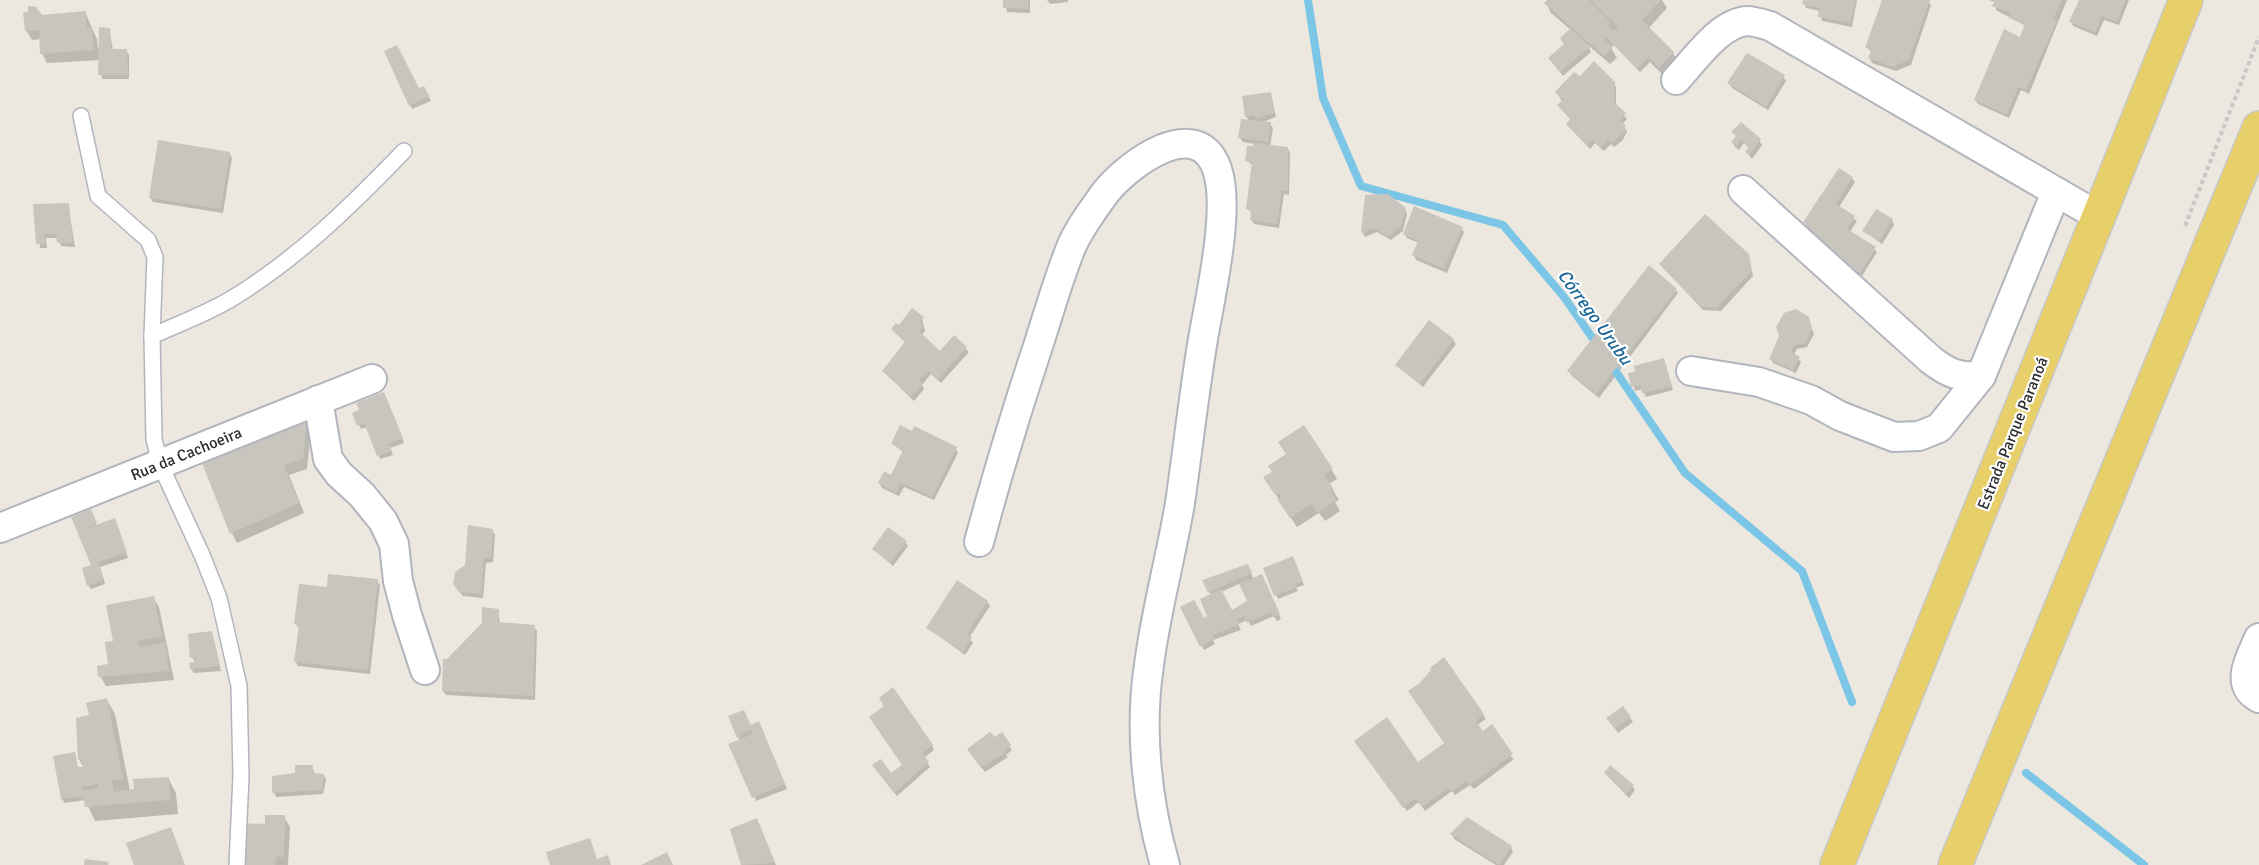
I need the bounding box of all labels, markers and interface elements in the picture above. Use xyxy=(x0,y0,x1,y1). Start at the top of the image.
water label: Córrego Urubu xyxy=(1553,265,1638,370)
street label: Estrada Parque Paranoá xyxy=(1973,354,2053,513)
street label: Rua da Cachoeira xyxy=(128,423,245,485)

